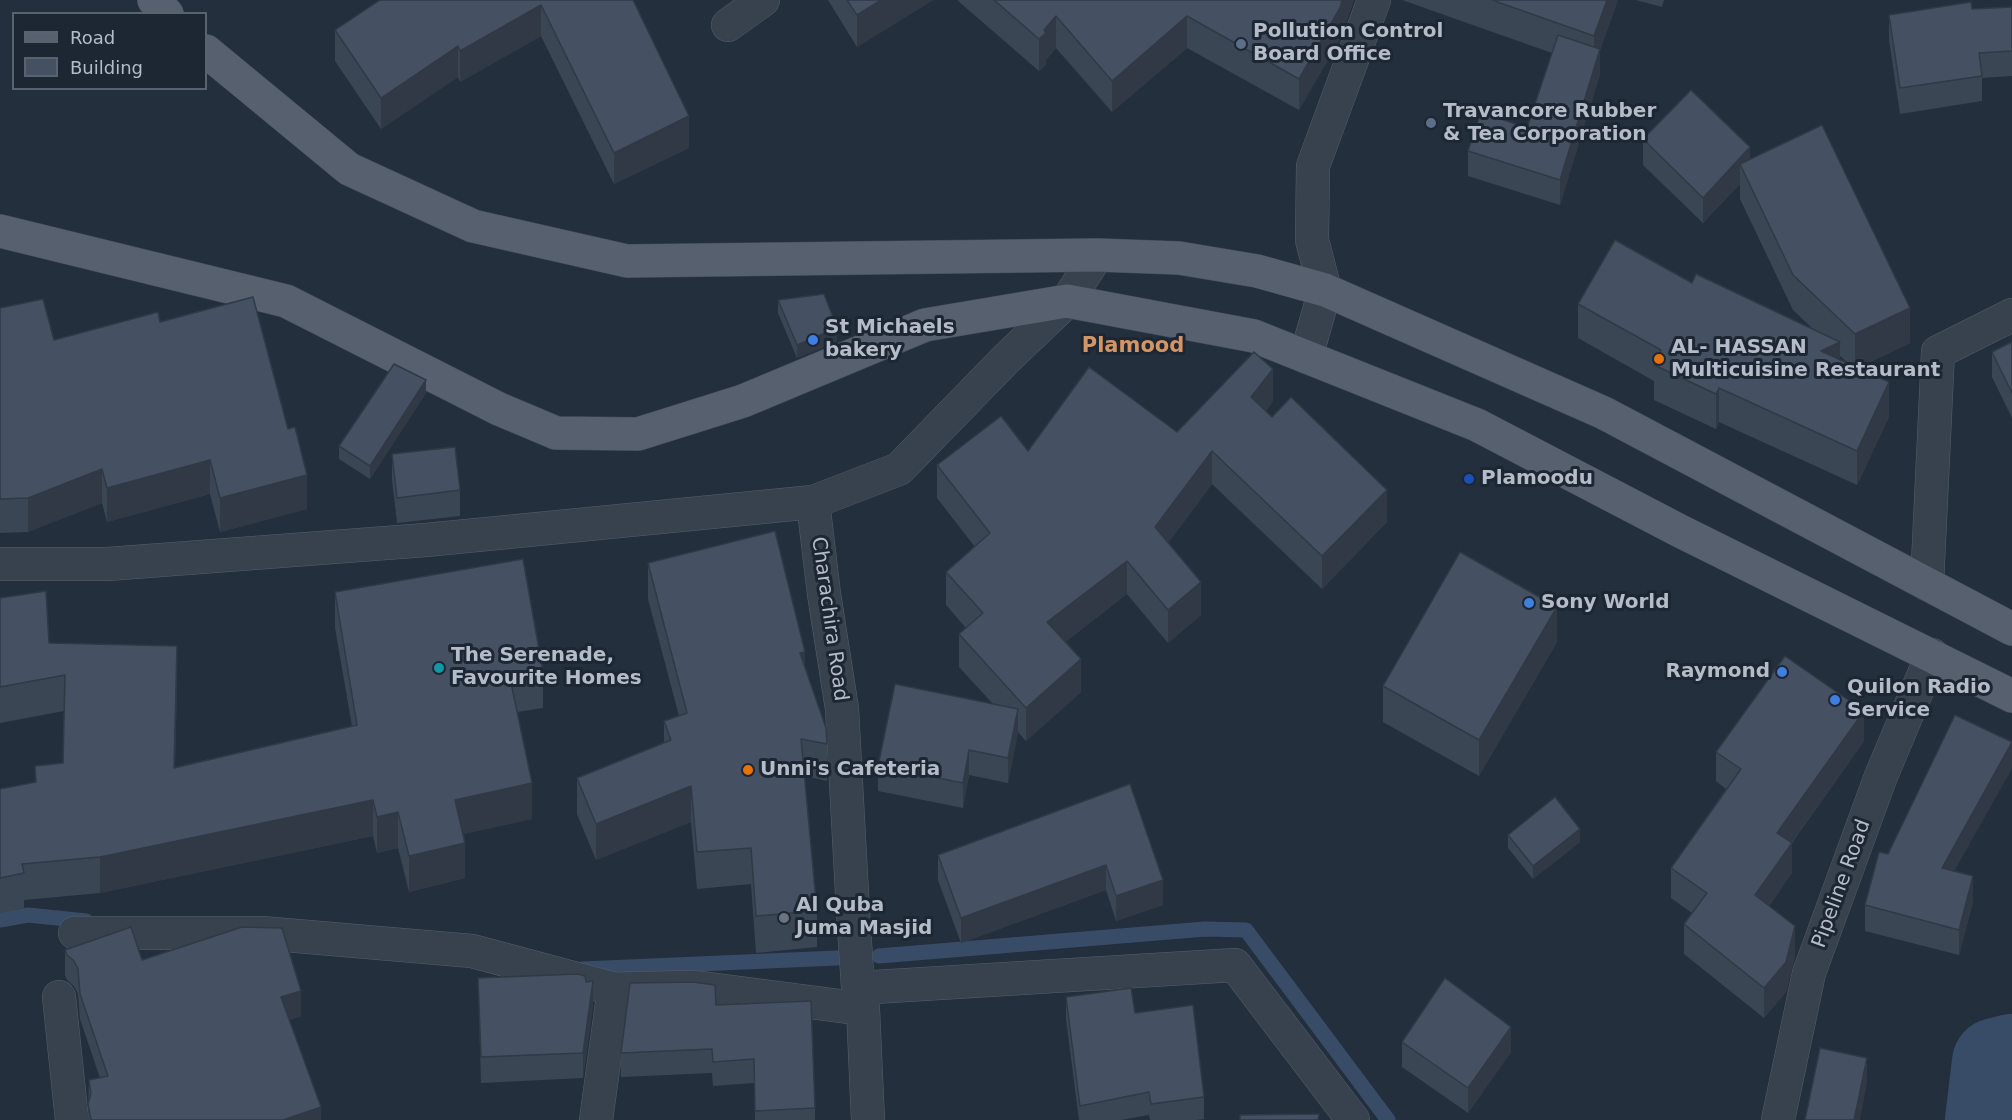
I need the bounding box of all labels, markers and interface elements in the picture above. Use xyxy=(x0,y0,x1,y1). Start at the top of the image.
legend xyxy=(12,12,207,90)
place label: Pollution Control Board Office xyxy=(1253,20,1443,67)
text: Road xyxy=(70,27,115,48)
marker: Pollution Control Board Office xyxy=(1234,37,1248,51)
text: Building xyxy=(70,57,143,78)
place label: Travancore Rubber & Tea Corporation xyxy=(1443,100,1656,147)
marker: Travancore Rubber & Tea Corporation xyxy=(1424,116,1438,130)
place label: St Michaels bakery xyxy=(825,316,955,363)
marker: St Michaels bakery xyxy=(806,333,820,347)
district label: Plamood xyxy=(1082,334,1184,360)
place label: AL- HASSAN Multicuisine Restaurant xyxy=(1671,336,1940,383)
marker: AL- HASSAN Multicuisine Restaurant xyxy=(1652,352,1666,366)
place label: Plamoodu xyxy=(1481,467,1593,491)
marker: Plamoodu xyxy=(1462,472,1476,486)
street label: Charachira Road xyxy=(806,535,852,703)
place label: Sony World xyxy=(1541,591,1670,615)
marker: Sony World xyxy=(1522,596,1536,610)
place label: The Serenade, Favourite Homes xyxy=(451,644,642,691)
place label: Raymond xyxy=(1666,660,1770,684)
marker: The Serenade, Favourite Homes xyxy=(432,661,446,675)
marker: Raymond xyxy=(1775,665,1789,679)
place label: Quilon Radio Service xyxy=(1847,676,1991,723)
marker: Quilon Radio Service xyxy=(1828,693,1842,707)
place label: Unni's Cafeteria xyxy=(760,758,940,782)
marker: Unni's Cafeteria xyxy=(741,763,755,777)
street label: Pipeline Road xyxy=(1808,817,1876,951)
place label: Al Quba Juma Masjid xyxy=(796,894,932,941)
marker: Al Quba Juma Masjid xyxy=(777,911,791,925)

